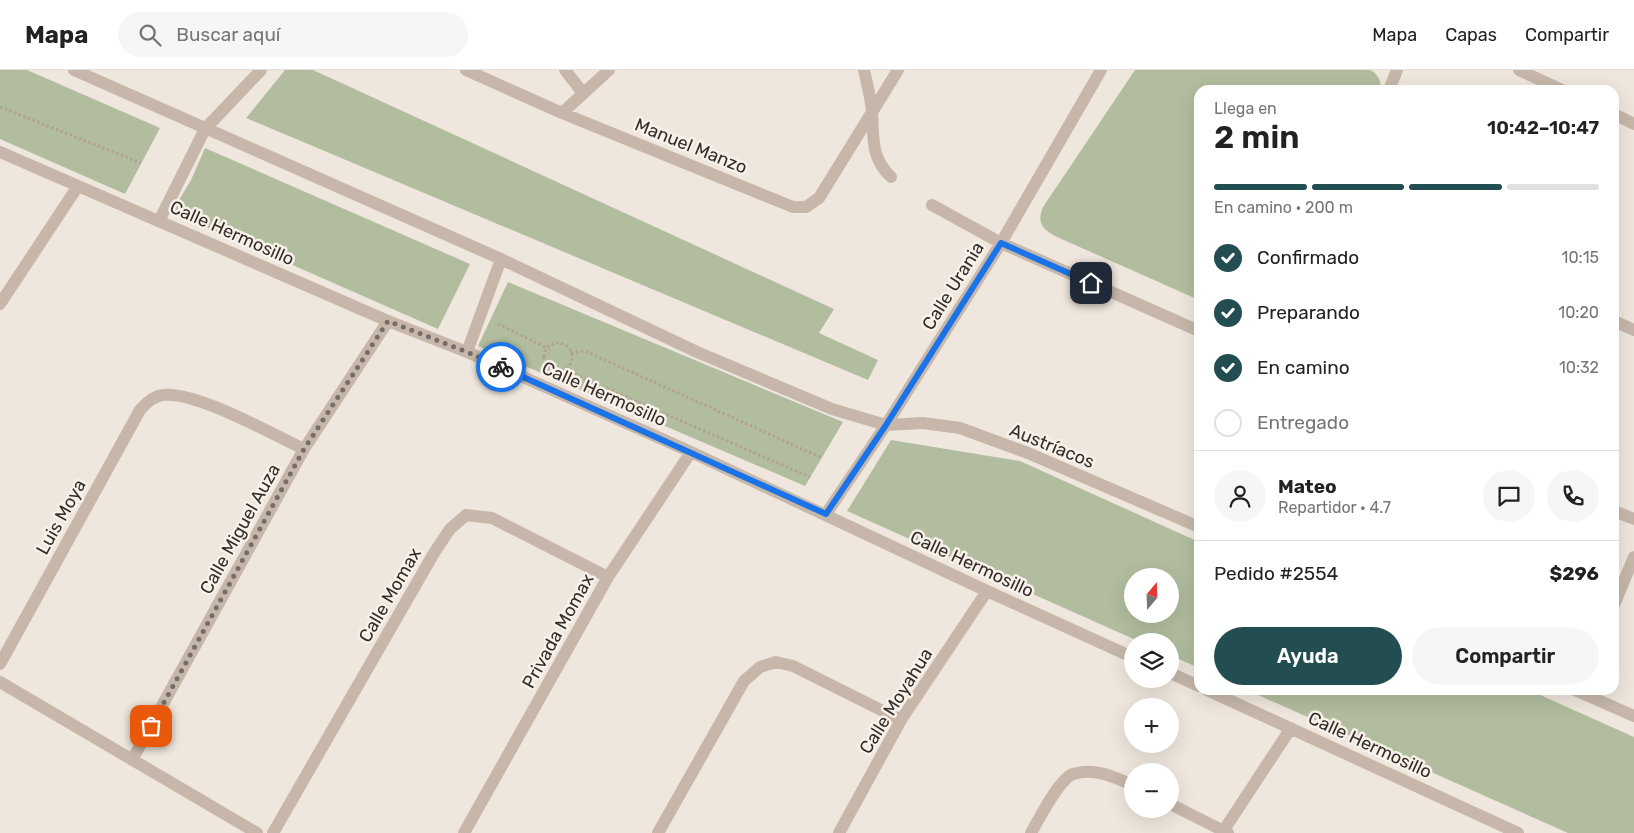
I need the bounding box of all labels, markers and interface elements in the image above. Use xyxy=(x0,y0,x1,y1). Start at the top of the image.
search box xyxy=(118,12,468,57)
text: Mapa xyxy=(25,21,88,49)
icon: search xyxy=(136,21,164,49)
text: Buscar aquí xyxy=(176,23,280,46)
text: Mapa xyxy=(1372,24,1417,46)
text: Capas xyxy=(1445,24,1497,46)
text: Compartir xyxy=(1525,24,1609,46)
text: Llega en xyxy=(1214,99,1277,118)
street label: Manuel Manzo xyxy=(632,113,750,179)
text: 10:42–10:47 xyxy=(1487,116,1599,139)
text: 2 min xyxy=(1214,118,1299,156)
street label: Calle Hermosillo xyxy=(166,196,298,270)
text: En camino · 200 m xyxy=(1214,198,1353,217)
street label: Calle Urania xyxy=(917,238,989,334)
icon: check xyxy=(1214,244,1242,272)
text: Confirmado xyxy=(1257,246,1359,269)
text: 10:15 xyxy=(1562,248,1599,267)
pin xyxy=(1070,262,1112,304)
icon: home xyxy=(1077,269,1105,297)
icon: check xyxy=(1214,299,1242,327)
text: Preparando xyxy=(1257,301,1360,324)
text: 10:20 xyxy=(1558,303,1599,322)
courier xyxy=(476,342,526,392)
icon: bike xyxy=(487,353,515,381)
icon: check xyxy=(1214,354,1242,382)
text: En camino xyxy=(1257,356,1350,379)
street label: Calle Hermosillo xyxy=(538,357,670,431)
text: 10:32 xyxy=(1559,358,1599,377)
text: Entregado xyxy=(1257,411,1349,434)
street label: Austríacos xyxy=(1006,419,1098,473)
street label: Calle Miguel Auza xyxy=(195,460,285,598)
button: person xyxy=(1214,470,1266,522)
button: chat xyxy=(1483,470,1535,522)
button: phone xyxy=(1547,470,1599,522)
text: Mateo xyxy=(1278,475,1337,498)
street label: Luis Moya xyxy=(31,476,91,558)
text: Repartidor · 4.7 xyxy=(1278,498,1391,517)
street label: Calle Hermosillo xyxy=(907,526,1037,602)
street label: Calle Momax xyxy=(354,544,426,646)
text: Pedido #2554 xyxy=(1214,562,1338,585)
text: $296 xyxy=(1549,562,1599,585)
north arrow xyxy=(1124,568,1179,622)
map controls xyxy=(1124,568,1179,818)
street label: Privada Momax xyxy=(517,570,599,692)
button: Ayuda xyxy=(1214,627,1402,685)
button: Compartir xyxy=(1412,627,1599,685)
button: layers xyxy=(1124,633,1179,688)
street label: Calle Moyahua xyxy=(855,644,937,758)
button: + xyxy=(1124,698,1179,753)
pin xyxy=(130,705,172,747)
street label: Calle Hermosillo xyxy=(1305,707,1435,783)
icon: bag xyxy=(137,712,165,740)
button: − xyxy=(1124,763,1179,818)

